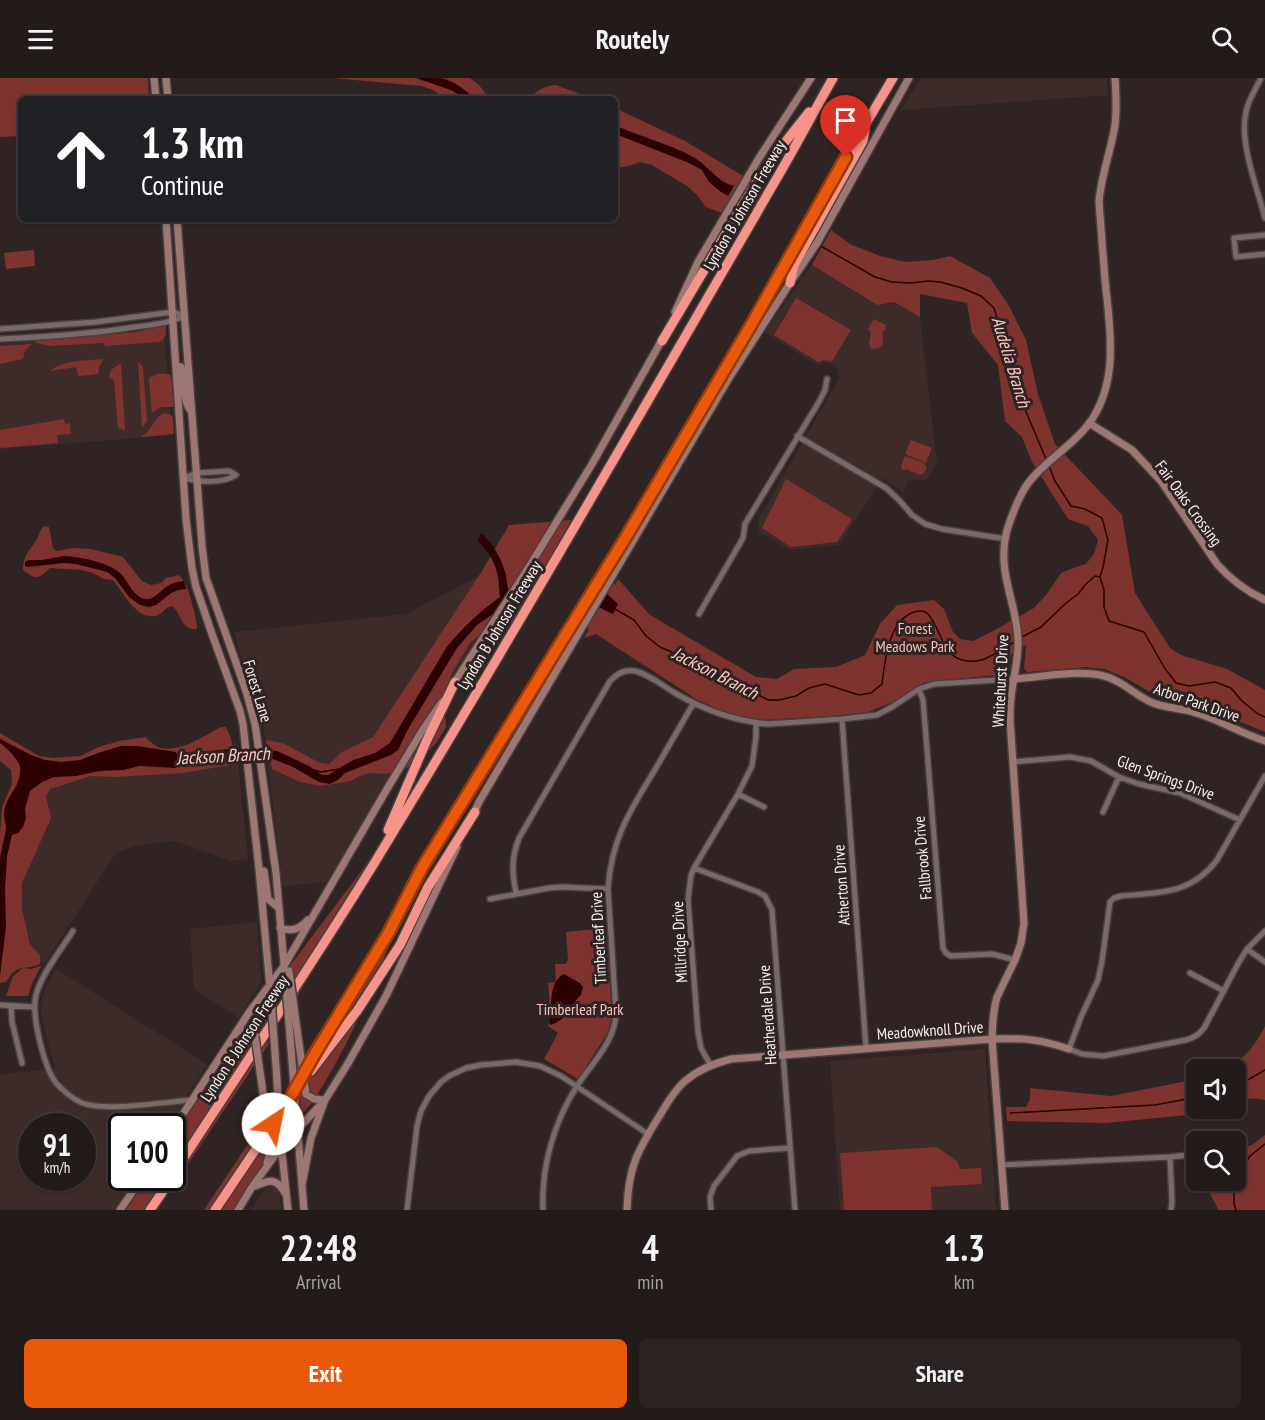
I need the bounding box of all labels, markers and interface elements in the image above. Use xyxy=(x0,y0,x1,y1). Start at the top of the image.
text: Routely xyxy=(596,22,669,56)
icon: menu xyxy=(24,23,57,56)
icon: search xyxy=(1208,23,1241,56)
pin xyxy=(820,95,871,157)
icon: arrive xyxy=(829,104,862,137)
text: 1.3 km xyxy=(141,115,244,170)
icon: ahead xyxy=(42,120,120,198)
street label: Lyndon B Johnson Freeway xyxy=(699,136,789,274)
text: Continue xyxy=(141,168,224,202)
water label: Audelia Branch xyxy=(987,314,1036,411)
street label: Fair Oaks Crossing xyxy=(1151,456,1227,550)
street label: Lyndon B Johnson Freeway xyxy=(453,557,545,693)
park label: Forest Meadows Park xyxy=(876,618,955,656)
street label: Whitehurst Drive xyxy=(988,634,1012,728)
water label: Jackson Branch xyxy=(668,641,763,704)
street label: Forest Lane xyxy=(239,657,277,725)
street label: Arbor Park Drive xyxy=(1151,678,1243,726)
water label: Jackson Branch xyxy=(175,742,271,769)
street label: Glen Springs Drive xyxy=(1115,750,1217,804)
street label: Fallbrook Drive xyxy=(908,815,936,901)
street label: Atherton Drive xyxy=(828,844,854,926)
street label: Timberleaf Drive xyxy=(586,891,610,985)
street label: Millridge Drive xyxy=(667,901,691,983)
street label: Heatherdale Drive xyxy=(754,964,780,1066)
street label: Lyndon B Johnson Freeway xyxy=(196,971,292,1105)
park label: Timberleaf Park xyxy=(537,999,624,1019)
street label: Meadowknoll Drive xyxy=(876,1016,984,1044)
map controls xyxy=(1186,1059,1246,1191)
button: sound xyxy=(1186,1059,1246,1119)
position arrow xyxy=(241,1092,305,1156)
speed limit sign: 100 xyxy=(108,1113,186,1191)
text: 91 xyxy=(43,1125,71,1164)
button: search xyxy=(1186,1131,1246,1191)
text: km/h xyxy=(44,1158,70,1177)
text: 22:48 xyxy=(280,1224,358,1271)
text: 4 xyxy=(642,1224,659,1271)
text: 1.3 xyxy=(943,1224,985,1271)
text: Arrival xyxy=(296,1269,341,1295)
text: min xyxy=(637,1269,663,1295)
text: km xyxy=(954,1269,975,1295)
button: Exit xyxy=(24,1339,627,1408)
button: Share xyxy=(639,1339,1241,1408)

